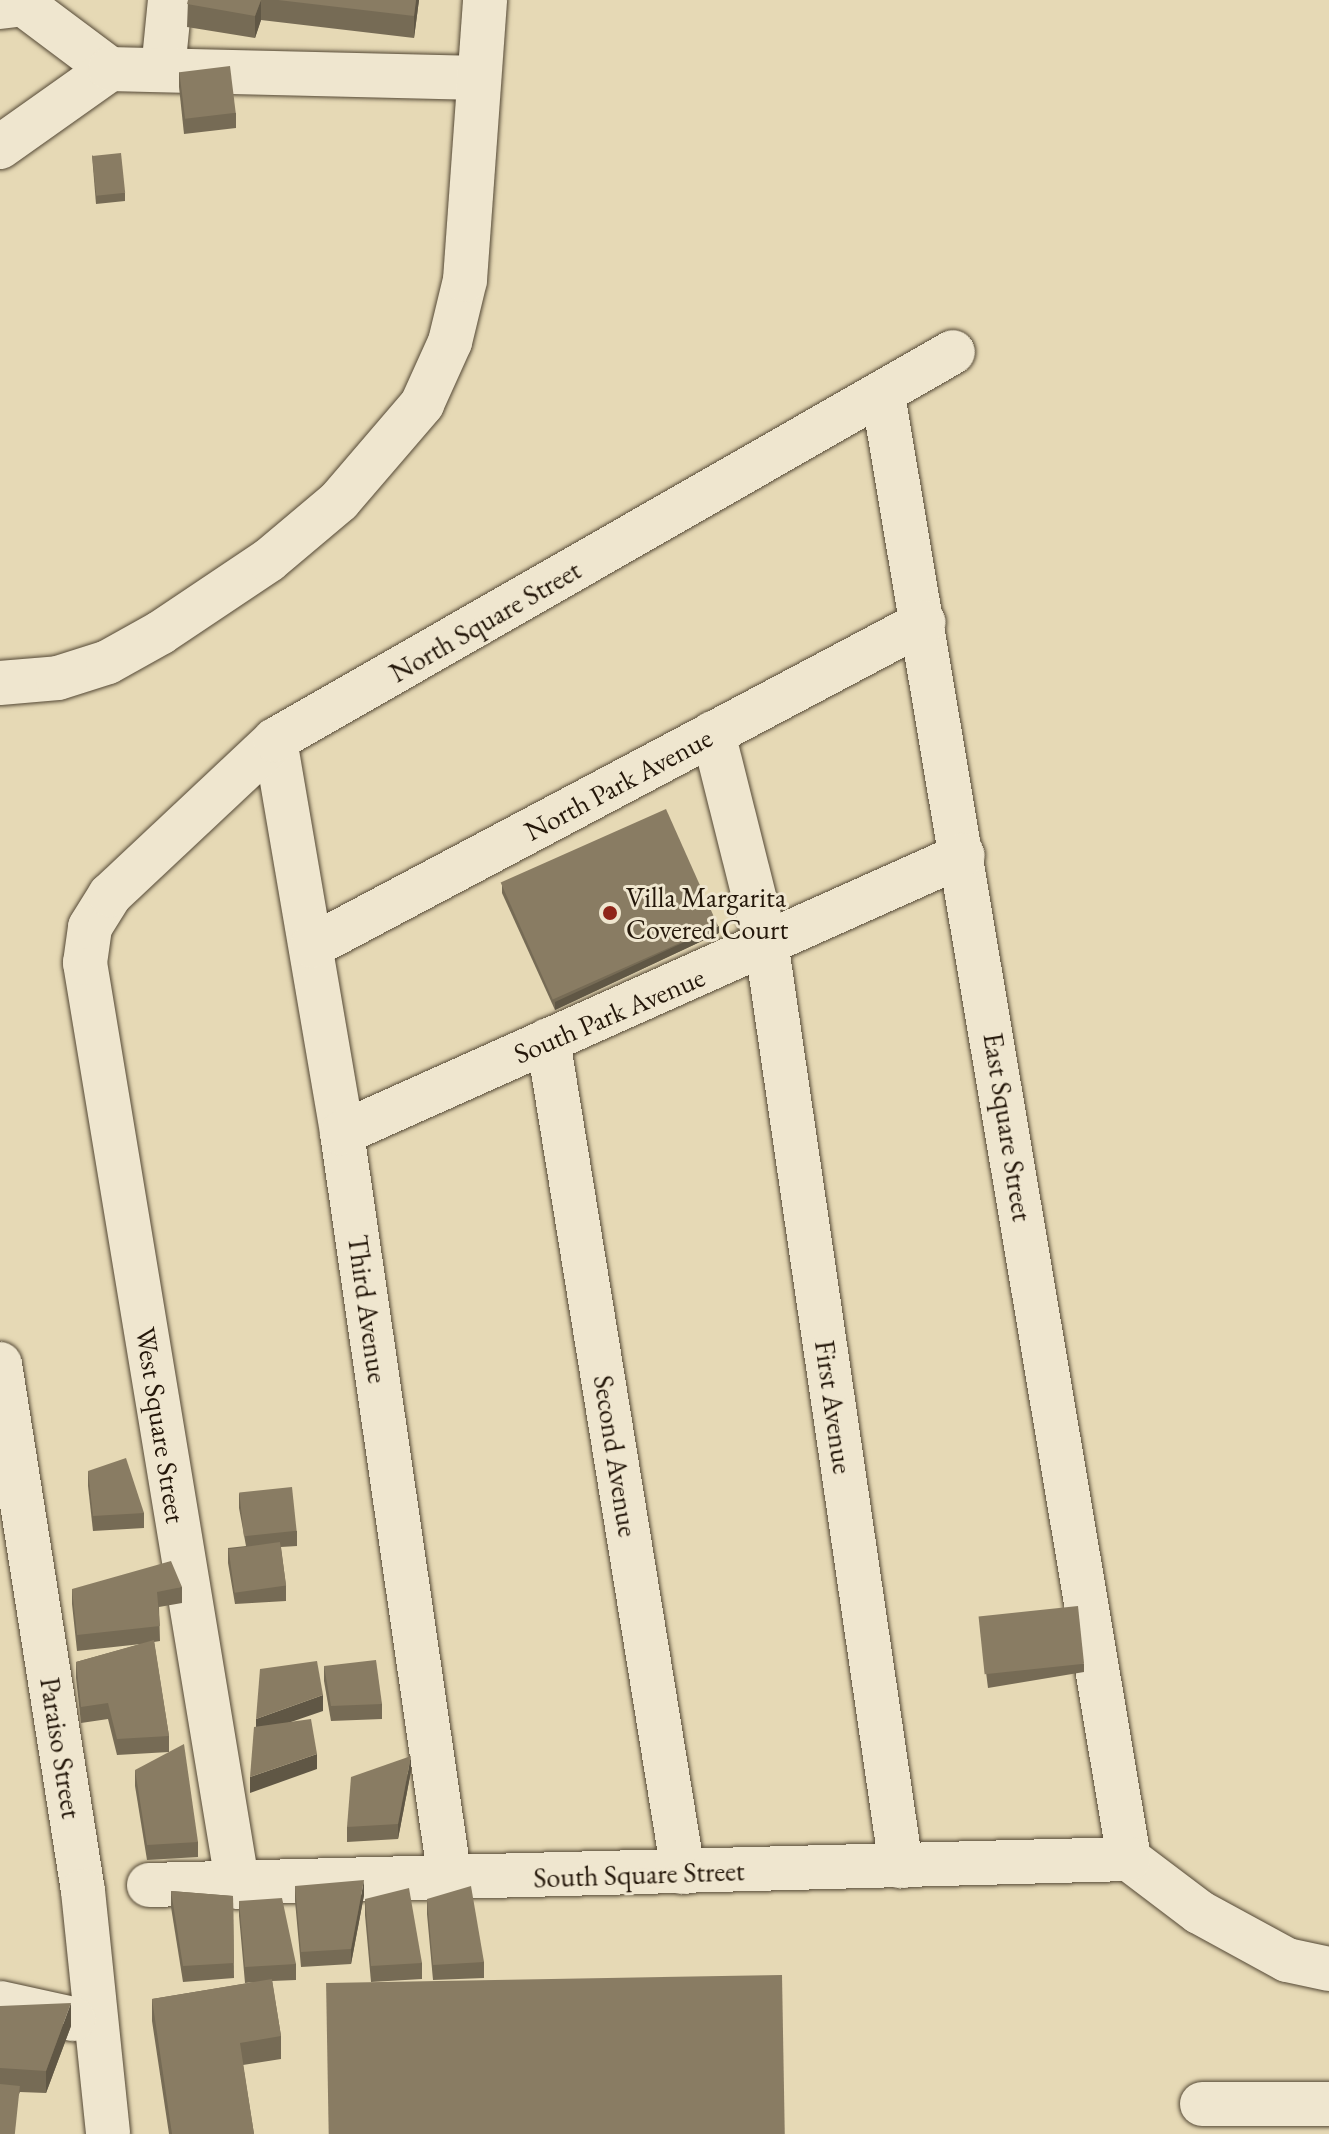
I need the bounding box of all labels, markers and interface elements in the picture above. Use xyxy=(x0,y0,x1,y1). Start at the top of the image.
street label: North Square Street xyxy=(383,553,587,689)
street label: North Park Avenue xyxy=(518,720,718,848)
place label: Villa Margarita Covered Court xyxy=(626,880,788,946)
marker: Villa Margarita Covered Court xyxy=(601,904,619,922)
street label: South Park Avenue xyxy=(508,960,710,1070)
street label: East Square Street xyxy=(976,1030,1040,1224)
street label: Third Avenue xyxy=(341,1233,395,1385)
street label: West Square Street xyxy=(129,1325,193,1525)
street label: First Avenue xyxy=(808,1338,860,1476)
street label: Second Avenue xyxy=(587,1373,645,1539)
street label: Paraiso Street xyxy=(33,1675,89,1821)
street label: South Square Street xyxy=(533,1854,745,1894)

